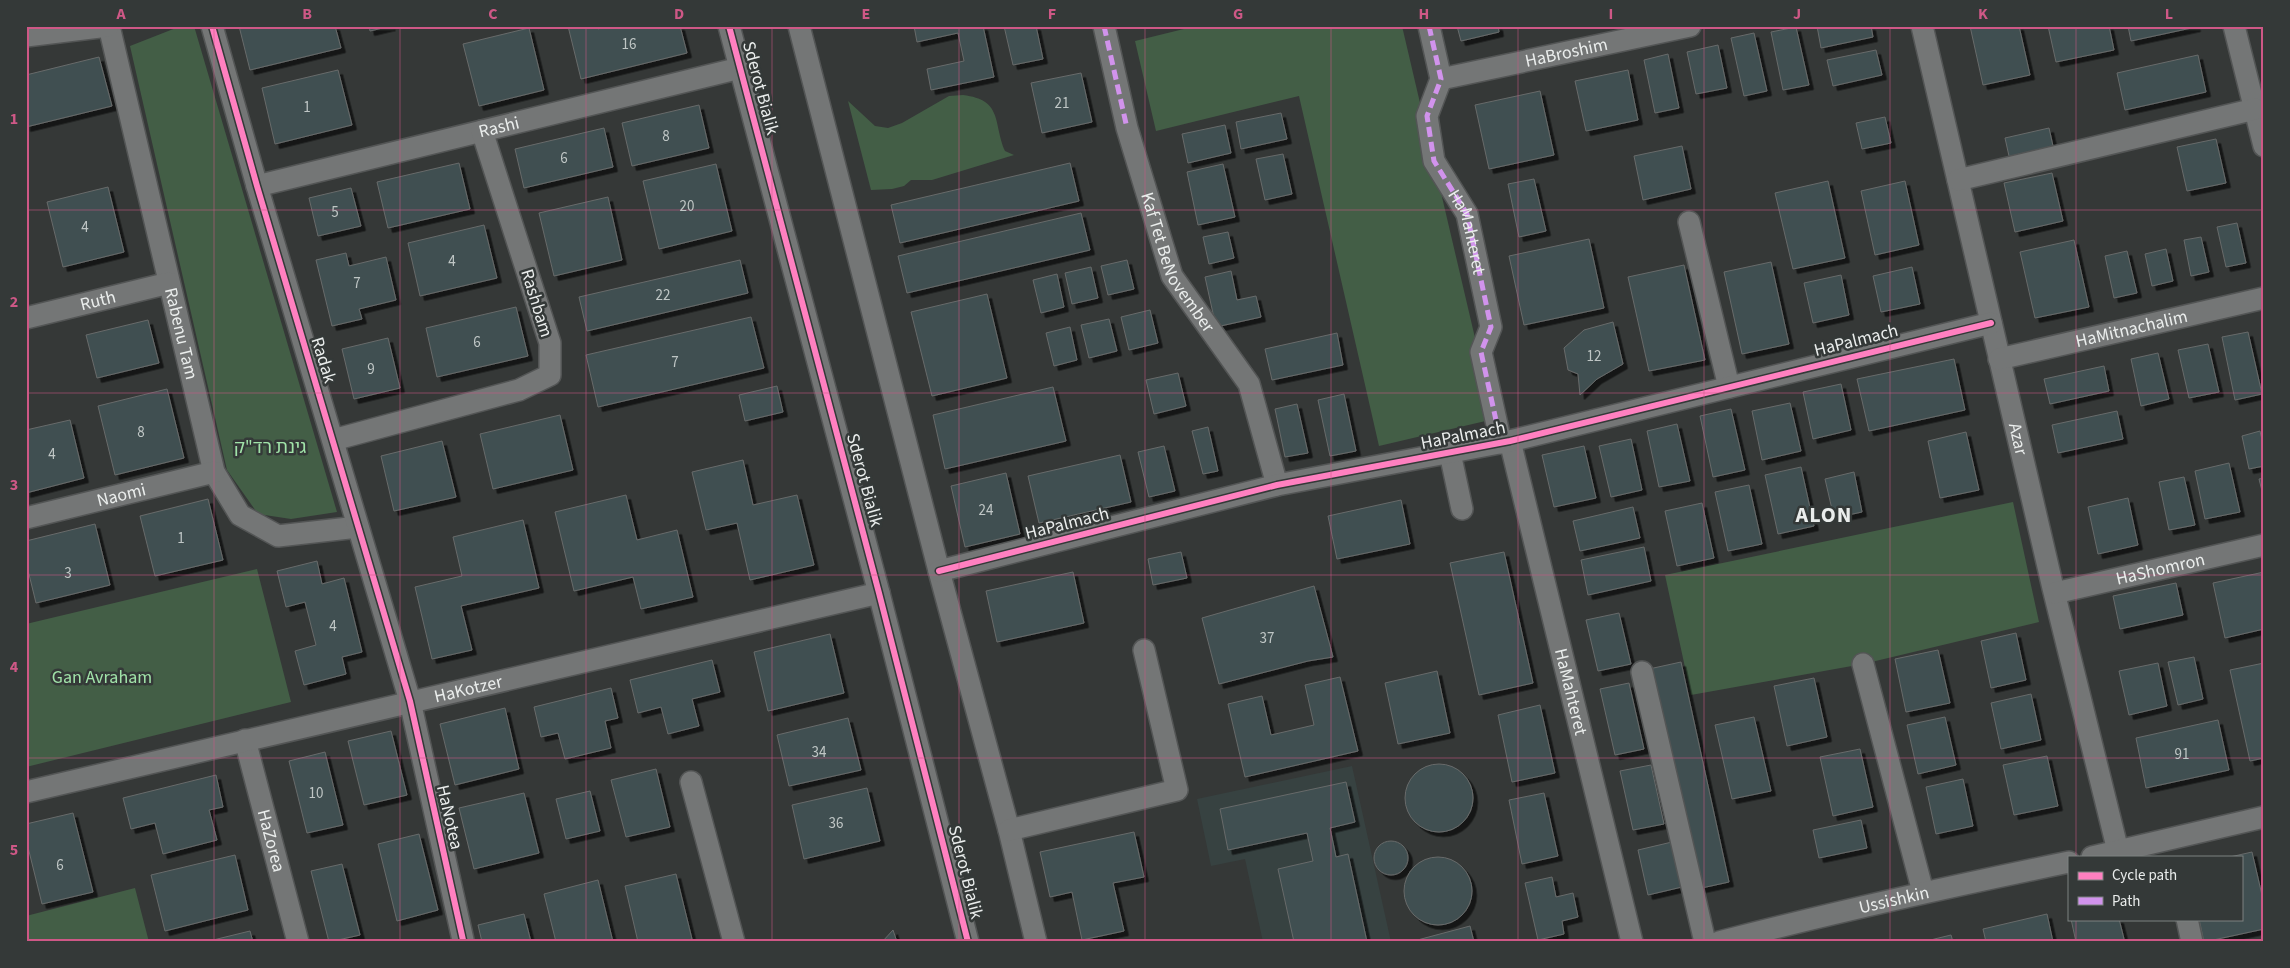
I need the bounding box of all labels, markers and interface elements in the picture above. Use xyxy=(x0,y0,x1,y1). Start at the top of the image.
text: A xyxy=(115,3,126,25)
text: B xyxy=(302,3,312,25)
text: C xyxy=(488,3,498,25)
text: D xyxy=(674,3,684,25)
text: E xyxy=(862,3,870,25)
text: F xyxy=(1048,3,1056,25)
text: G xyxy=(1233,3,1243,25)
text: H xyxy=(1419,3,1429,25)
text: I xyxy=(1609,3,1613,25)
text: J xyxy=(1793,3,1801,25)
text: K xyxy=(1978,3,1988,25)
text: L xyxy=(2165,3,2173,25)
street label: HaBroshim xyxy=(1523,32,1610,74)
house number: 16 xyxy=(622,34,636,55)
street label: Sderot Bialik xyxy=(736,39,785,138)
house number: 21 xyxy=(1055,93,1069,114)
house number: 1 xyxy=(303,97,311,118)
text: 1 xyxy=(10,108,18,130)
street label: Rashi xyxy=(476,110,522,144)
house number: 8 xyxy=(662,126,670,147)
house number: 6 xyxy=(560,148,568,169)
street label: HaMahteret xyxy=(1442,185,1491,277)
street label: Kaf Tet BeNovember xyxy=(1134,189,1221,338)
house number: 20 xyxy=(680,196,694,217)
house number: 5 xyxy=(331,202,339,223)
house number: 4 xyxy=(81,217,89,238)
house number: 4 xyxy=(448,251,456,272)
street label: Rashbam xyxy=(514,266,559,340)
house number: 7 xyxy=(353,273,361,294)
street label: Ruth xyxy=(78,284,118,317)
street label: Rabenu Tam xyxy=(158,285,204,382)
house number: 22 xyxy=(656,285,670,306)
text: 2 xyxy=(10,291,18,313)
street label: HaMitnachalim xyxy=(2073,304,2190,354)
street label: HaPalmach xyxy=(1811,318,1901,363)
house number: 6 xyxy=(473,332,481,353)
street label: Radak xyxy=(305,334,342,386)
house number: 12 xyxy=(1587,346,1601,367)
house number: 7 xyxy=(671,352,679,373)
house number: 9 xyxy=(367,359,375,380)
street label: HaPalmach xyxy=(1419,415,1508,456)
street label: Azar xyxy=(2002,420,2034,458)
house number: 8 xyxy=(137,422,145,443)
street label: Sderot Bialik xyxy=(840,431,889,530)
park label: גינת רד"ק xyxy=(234,435,306,460)
house number: 4 xyxy=(48,444,56,465)
text: 3 xyxy=(10,474,18,496)
street label: Naomi xyxy=(94,477,149,513)
district label: ALON xyxy=(1795,499,1852,531)
house number: 24 xyxy=(979,500,994,521)
street label: HaPalmach xyxy=(1022,501,1112,546)
house number: 1 xyxy=(177,528,185,549)
street label: HaShomron xyxy=(2113,547,2207,592)
house number: 3 xyxy=(64,563,72,584)
house number: 4 xyxy=(329,616,337,637)
house number: 37 xyxy=(1260,628,1274,649)
street label: HaMahteret xyxy=(1548,646,1593,738)
text: 4 xyxy=(10,656,19,678)
park label: Gan Avraham xyxy=(52,665,152,690)
street label: HaKotzer xyxy=(432,669,506,709)
house number: 34 xyxy=(812,742,827,763)
house number: 91 xyxy=(2175,744,2189,765)
street label: HaNotea xyxy=(430,782,469,852)
house number: 10 xyxy=(309,783,323,804)
street label: HaZorea xyxy=(251,807,291,875)
house number: 36 xyxy=(829,813,843,834)
street label: Sderot Bialik xyxy=(942,823,989,922)
text: 5 xyxy=(10,839,18,861)
house number: 6 xyxy=(56,855,64,876)
legend xyxy=(2068,856,2242,920)
text: Cycle path xyxy=(2112,865,2177,886)
street label: Ussishkin xyxy=(1856,880,1932,920)
text: Path xyxy=(2112,891,2140,912)

